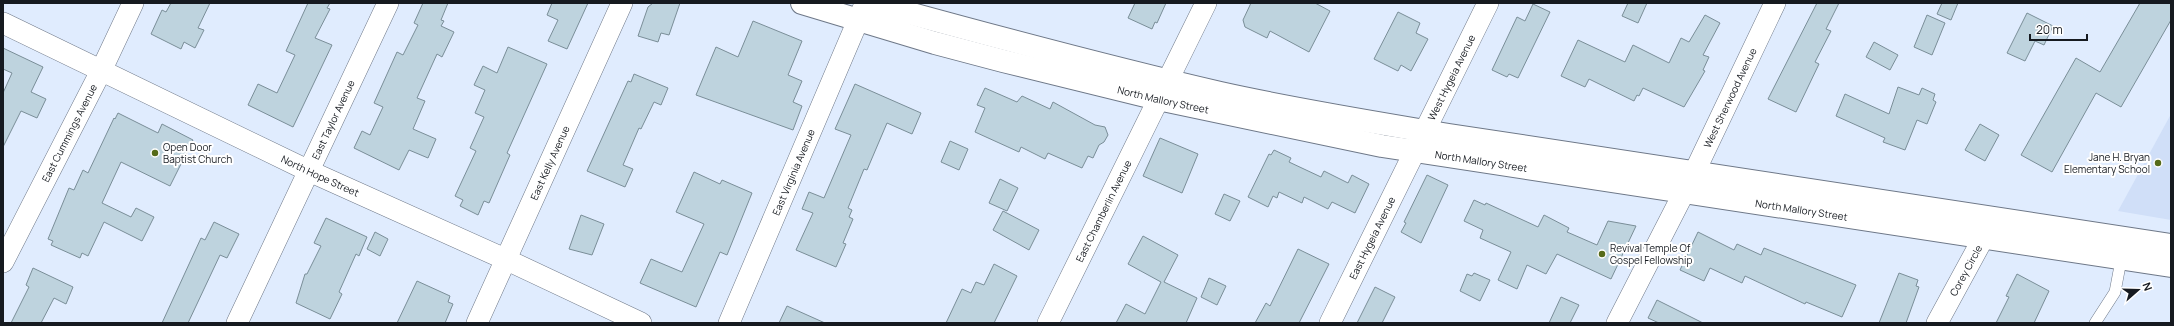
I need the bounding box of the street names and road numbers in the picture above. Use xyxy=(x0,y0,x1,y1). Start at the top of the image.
street label: West Hygeia Avenue xyxy=(1424,32,1478,123)
street label: West Sherwood Avenue xyxy=(1700,45,1760,150)
street label: East Taylor Avenue xyxy=(308,77,358,162)
street label: East Cummings Avenue xyxy=(38,81,100,184)
street label: North Mallory Street xyxy=(1116,82,1210,116)
street label: East Kelly Avenue xyxy=(527,123,573,202)
street label: East Virginia Avenue xyxy=(769,127,818,217)
street label: North Mallory Street xyxy=(1434,147,1528,175)
street label: North Hope Street xyxy=(279,152,361,200)
street label: East Chamberlin Avenue xyxy=(1072,157,1134,264)
street label: East Hygeia Avenue xyxy=(1346,194,1398,282)
street label: North Mallory Street xyxy=(1754,196,1849,224)
street label: Corey Circle xyxy=(1946,242,1985,298)

